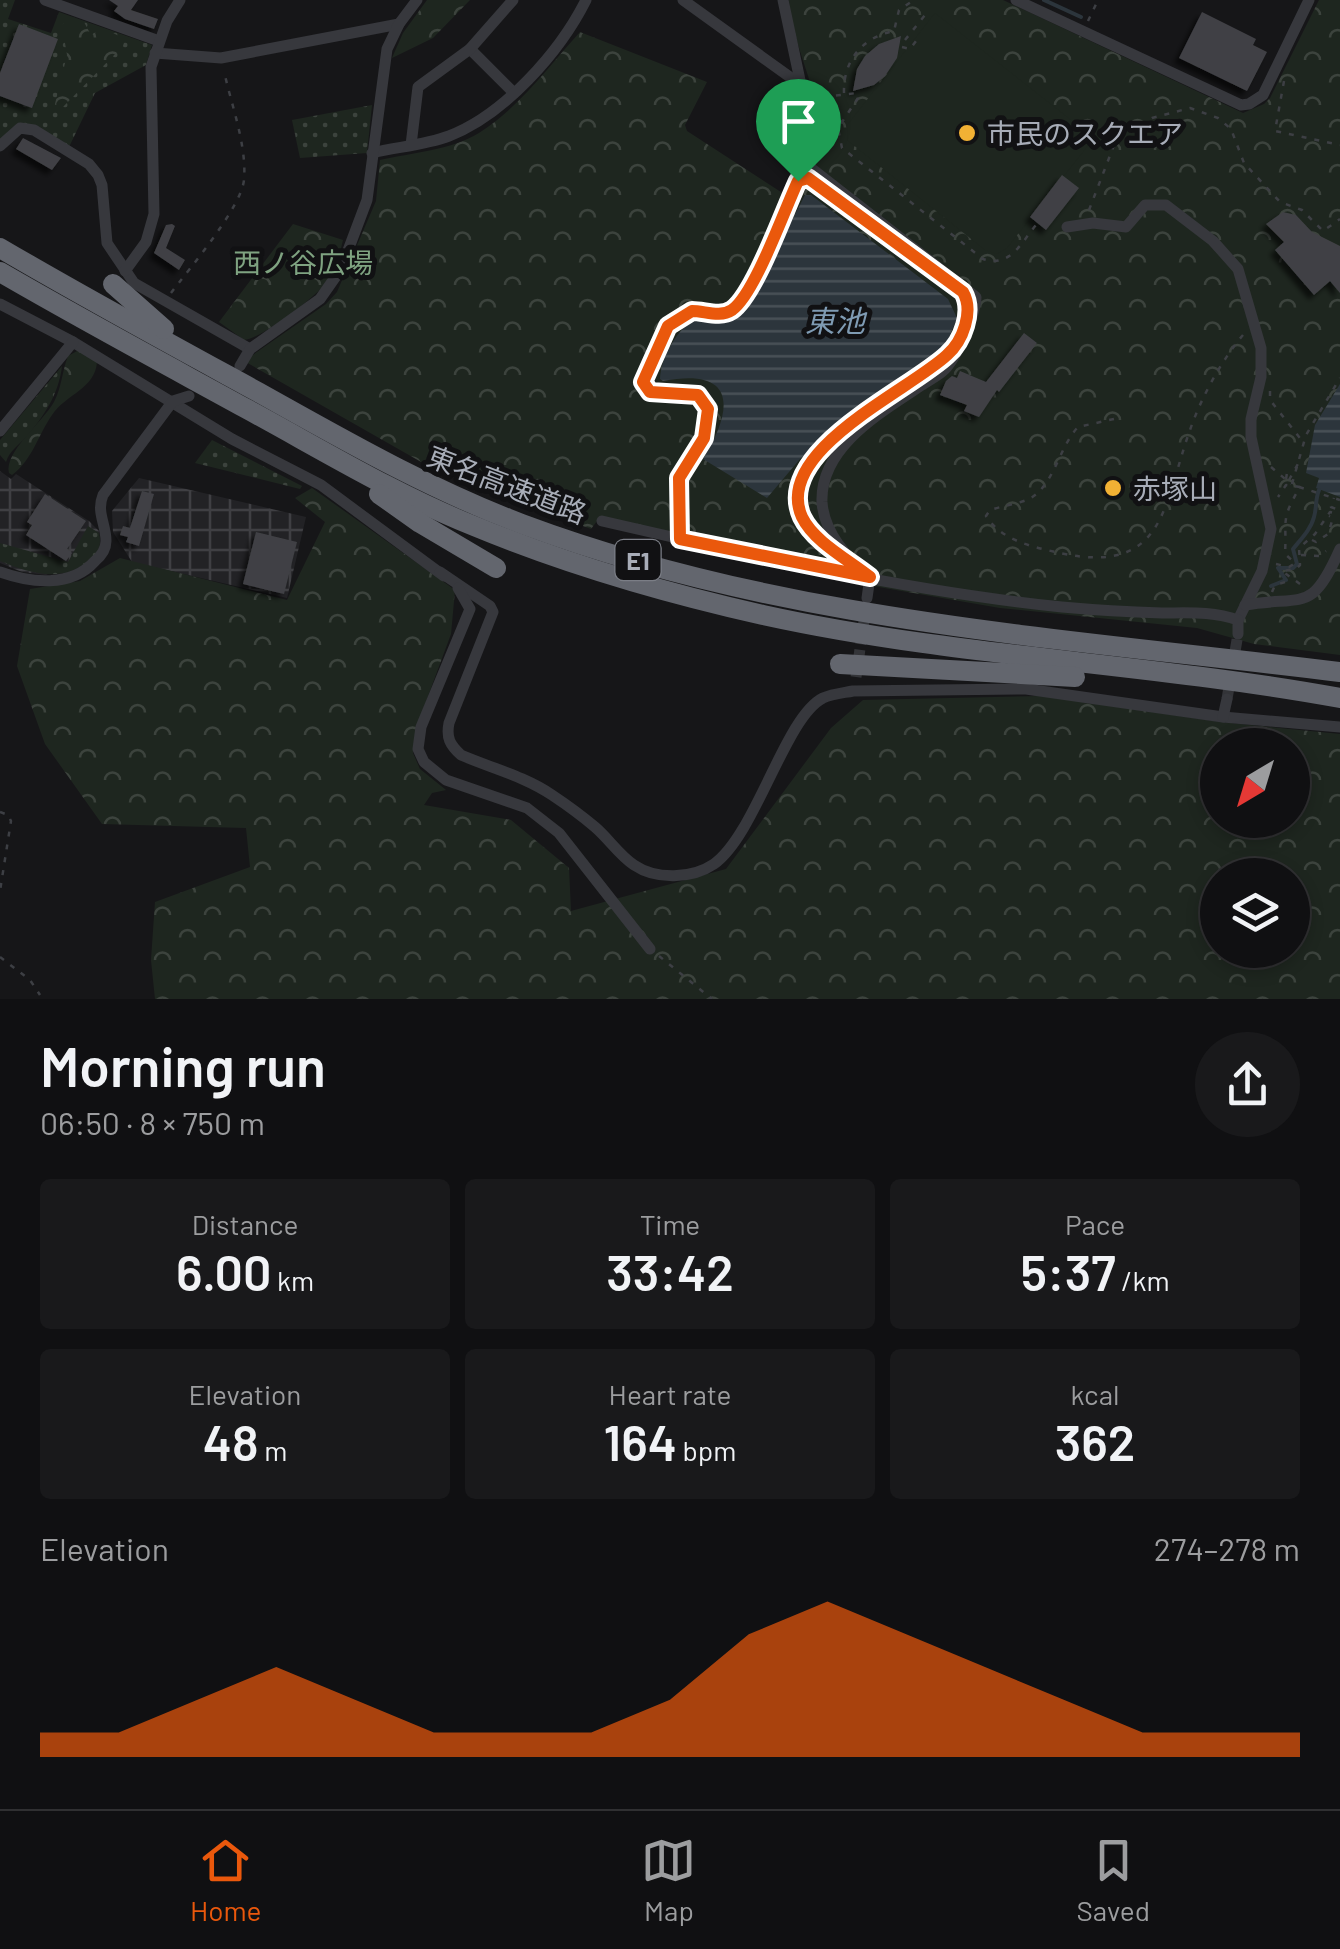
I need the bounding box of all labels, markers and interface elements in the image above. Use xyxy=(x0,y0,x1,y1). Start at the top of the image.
pin xyxy=(756,79,841,182)
icon: arrive xyxy=(771,94,826,149)
place label: 市民のスクエア xyxy=(987,116,1183,150)
marker: 市民のスクエア xyxy=(956,122,978,144)
park label: 西ノ谷広場 xyxy=(233,245,373,279)
water label: 東池 xyxy=(805,302,868,338)
street label: 東名高速道路 xyxy=(422,438,592,530)
place label: 赤塚山 xyxy=(1133,471,1217,505)
marker: 赤塚山 xyxy=(1102,477,1124,499)
road number: E1 xyxy=(616,540,660,580)
north arrow xyxy=(1200,728,1310,838)
map controls xyxy=(1200,728,1310,968)
button: layers xyxy=(1200,858,1310,968)
text: Morning run xyxy=(40,1032,326,1098)
button: share xyxy=(1195,1032,1300,1137)
text: 06:50 · 8 × 750 m xyxy=(40,1103,265,1141)
text: Distance xyxy=(192,1207,298,1241)
text: Time xyxy=(640,1207,700,1241)
text: Pace xyxy=(1065,1207,1125,1241)
text: 6.00 xyxy=(176,1241,271,1301)
text: 33:42 xyxy=(606,1241,734,1301)
text: 5:37 xyxy=(1020,1241,1116,1301)
text: km xyxy=(271,1263,314,1297)
text: /km xyxy=(1116,1263,1170,1297)
text: Elevation xyxy=(189,1377,301,1411)
text: Heart rate xyxy=(609,1377,731,1411)
text: kcal xyxy=(1071,1377,1119,1411)
text: 48 xyxy=(203,1411,259,1471)
text: 164 xyxy=(604,1411,677,1471)
text: 362 xyxy=(1055,1411,1135,1471)
text: m xyxy=(259,1433,287,1467)
text: bpm xyxy=(677,1433,736,1467)
text: Elevation xyxy=(40,1529,169,1567)
text: 274–278 m xyxy=(1154,1529,1300,1567)
tab: Home xyxy=(190,1833,261,1927)
tab: Map xyxy=(641,1833,696,1927)
tab: Saved xyxy=(1077,1833,1150,1927)

